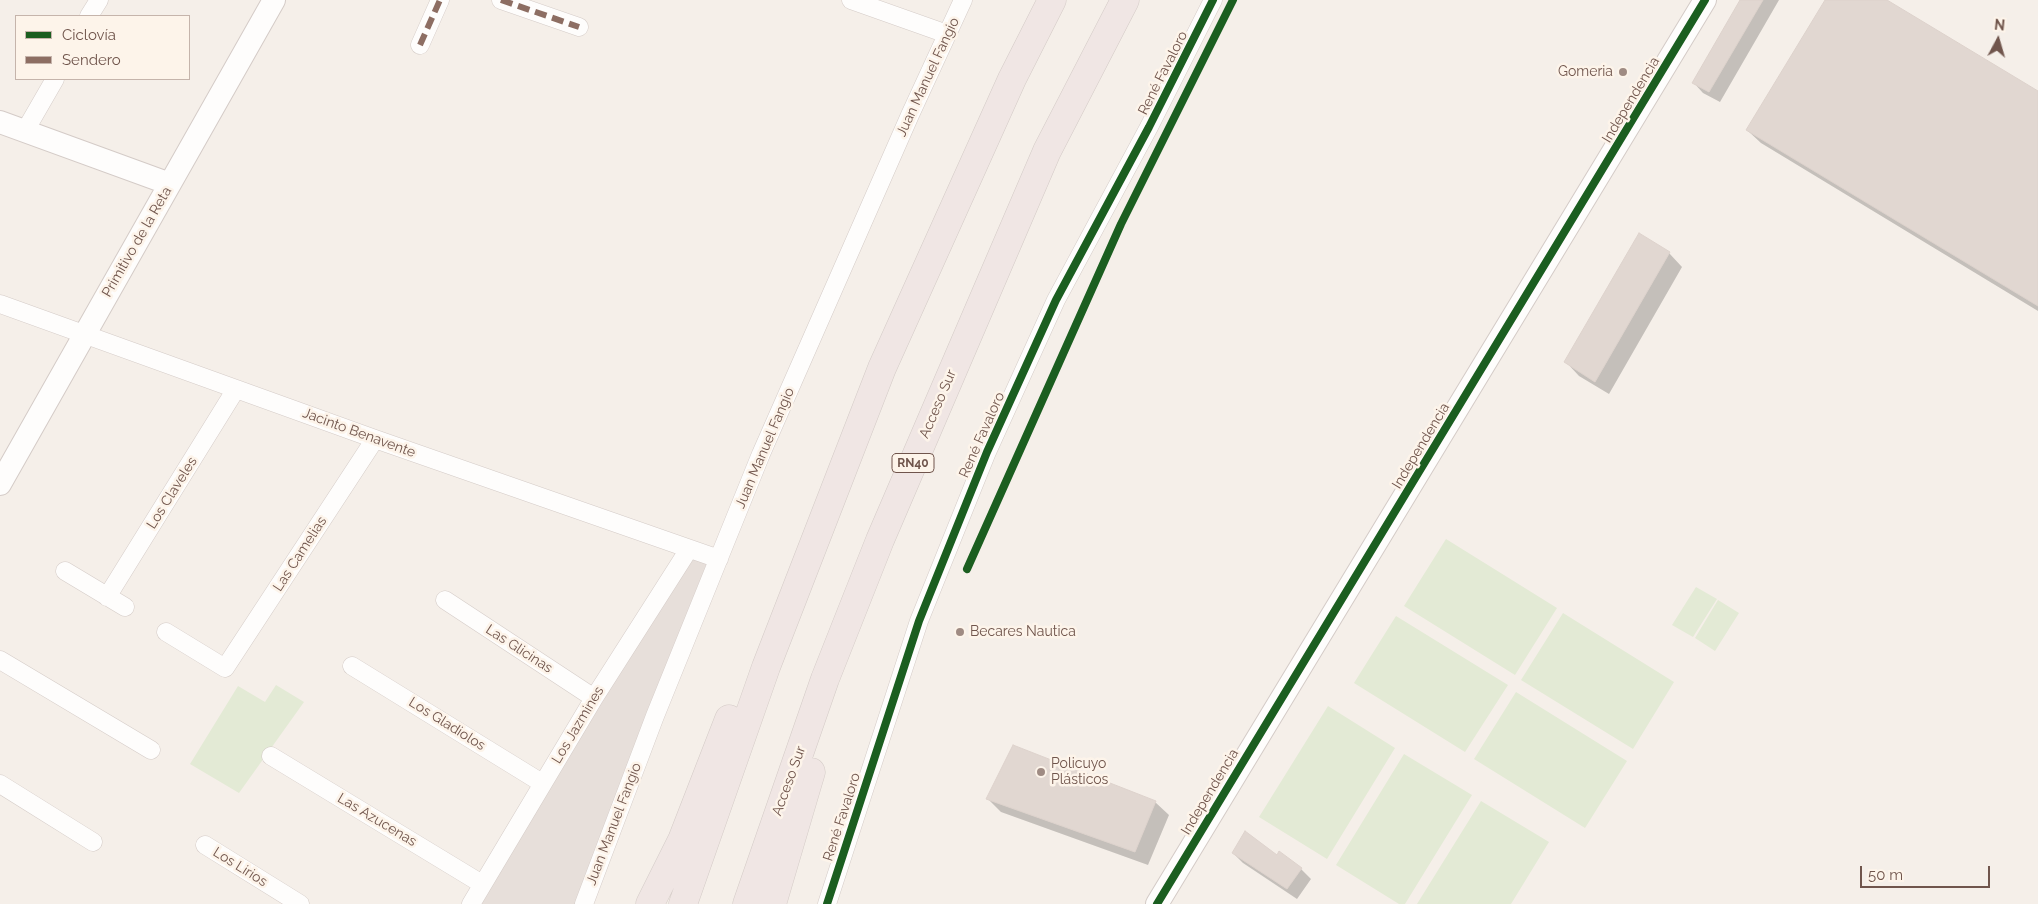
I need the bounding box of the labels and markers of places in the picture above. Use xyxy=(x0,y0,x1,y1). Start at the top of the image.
place label: Gomeria xyxy=(1558,64,1613,80)
marker: Gomeria xyxy=(1617,66,1629,78)
place label: Becares Nautica xyxy=(970,624,1076,640)
marker: Becares Nautica xyxy=(954,626,966,638)
place label: Policuyo Plásticos xyxy=(1051,756,1108,789)
marker: Policuyo Plásticos xyxy=(1035,766,1047,778)

